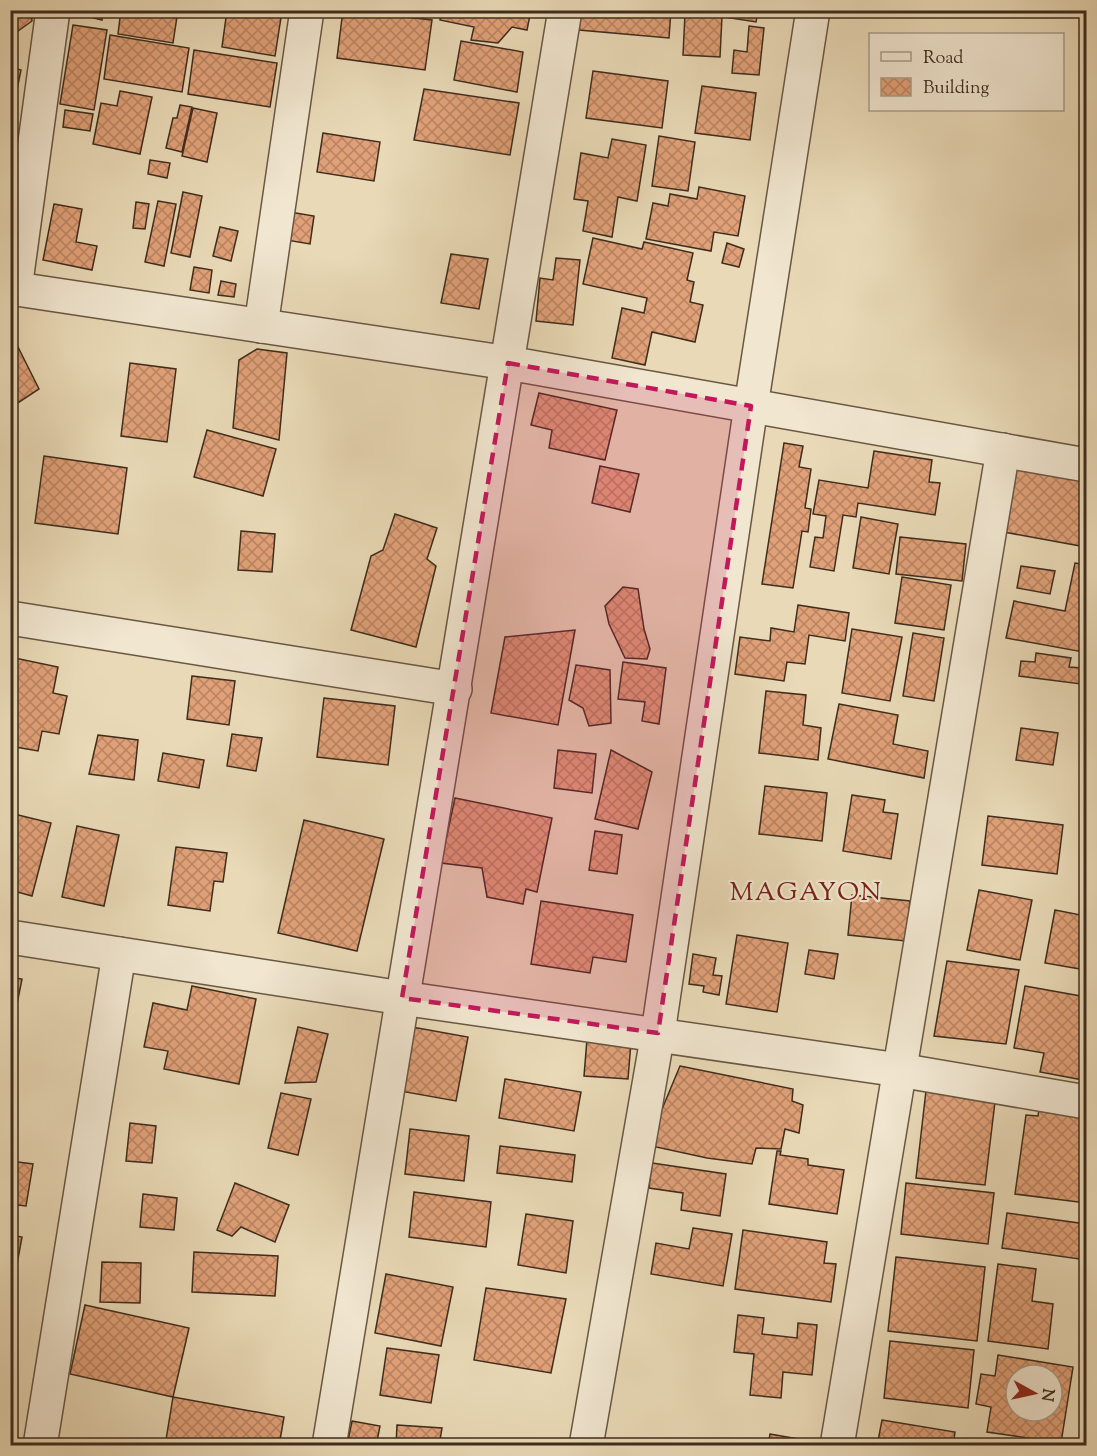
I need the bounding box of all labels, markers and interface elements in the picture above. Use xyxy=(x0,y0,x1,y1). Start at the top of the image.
legend xyxy=(869,33,1064,111)
text: Road xyxy=(923,46,963,72)
text: Building xyxy=(923,76,989,102)
district label: MAGAYON xyxy=(729,875,883,912)
north arrow xyxy=(1004,1363,1064,1423)
text: N xyxy=(1034,1387,1059,1403)

